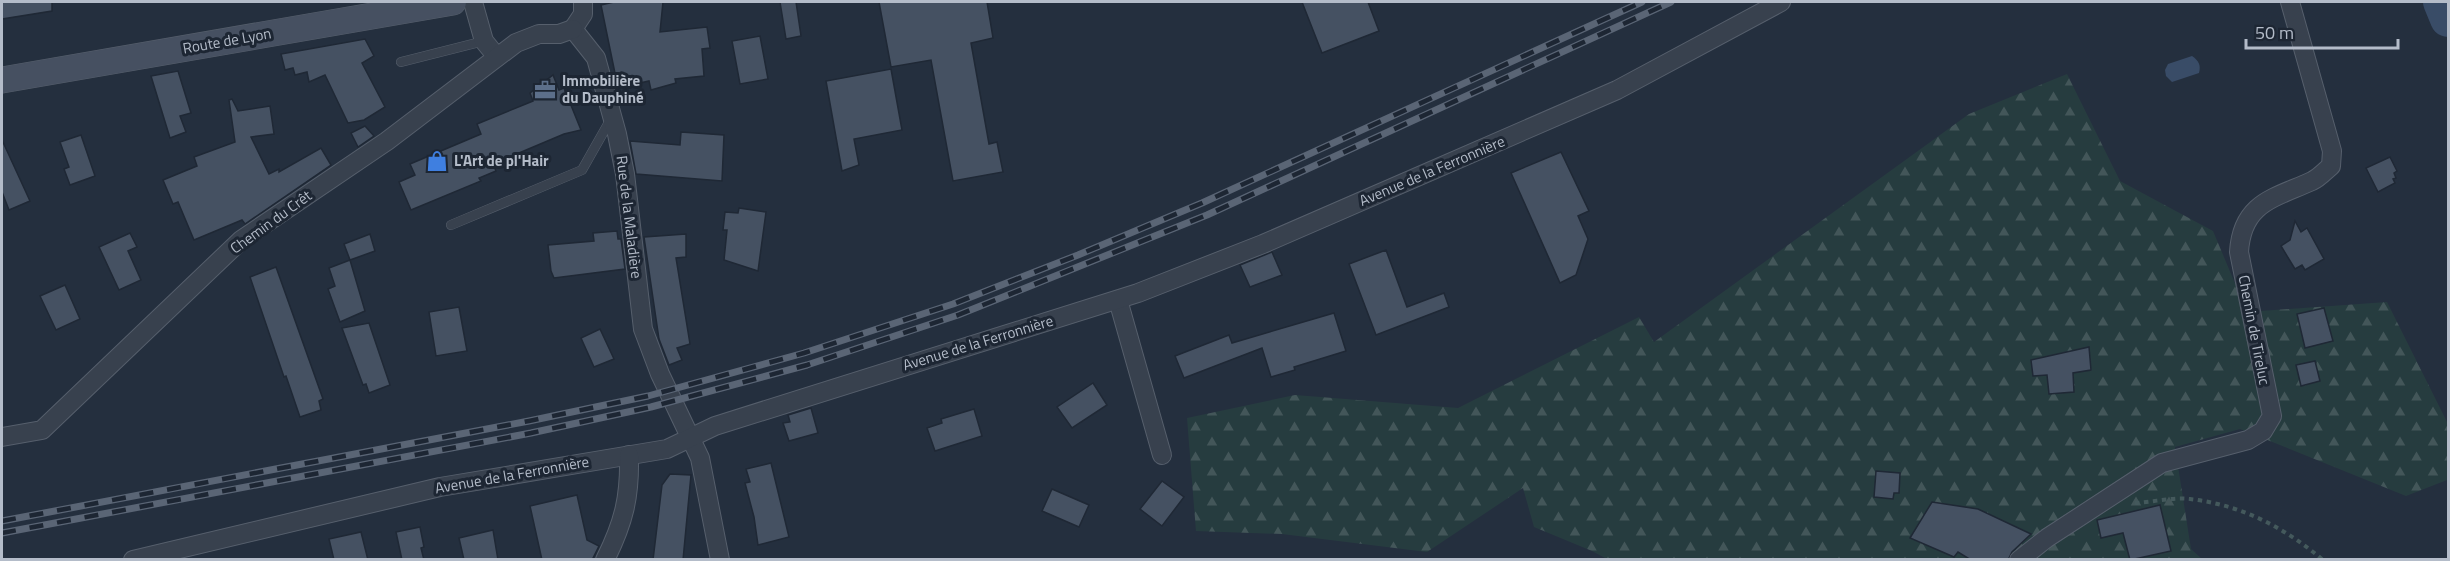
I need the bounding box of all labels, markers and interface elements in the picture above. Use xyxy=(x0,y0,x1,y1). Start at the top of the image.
scale bar xyxy=(2246,12,2398,50)
text: 50 m xyxy=(2255,19,2294,46)
street label: Route de Lyon xyxy=(181,21,273,60)
place label: Immobilière du Dauphiné xyxy=(562,69,644,109)
office icon: Immobilière du Dauphiné xyxy=(533,78,557,102)
street label: Avenue de la Ferronnière xyxy=(1355,129,1508,212)
shop icon: L'Art de pl'Hair xyxy=(425,149,449,173)
place label: L'Art de pl'Hair xyxy=(454,149,549,172)
street label: Rue de la Maladière xyxy=(611,154,648,280)
street label: Chemin du Crêt xyxy=(225,184,317,259)
street label: Chemin de Tireluc xyxy=(2233,273,2276,387)
street label: Avenue de la Ferronnière xyxy=(900,309,1056,376)
street label: Avenue de la Ferronnière xyxy=(433,450,591,499)

